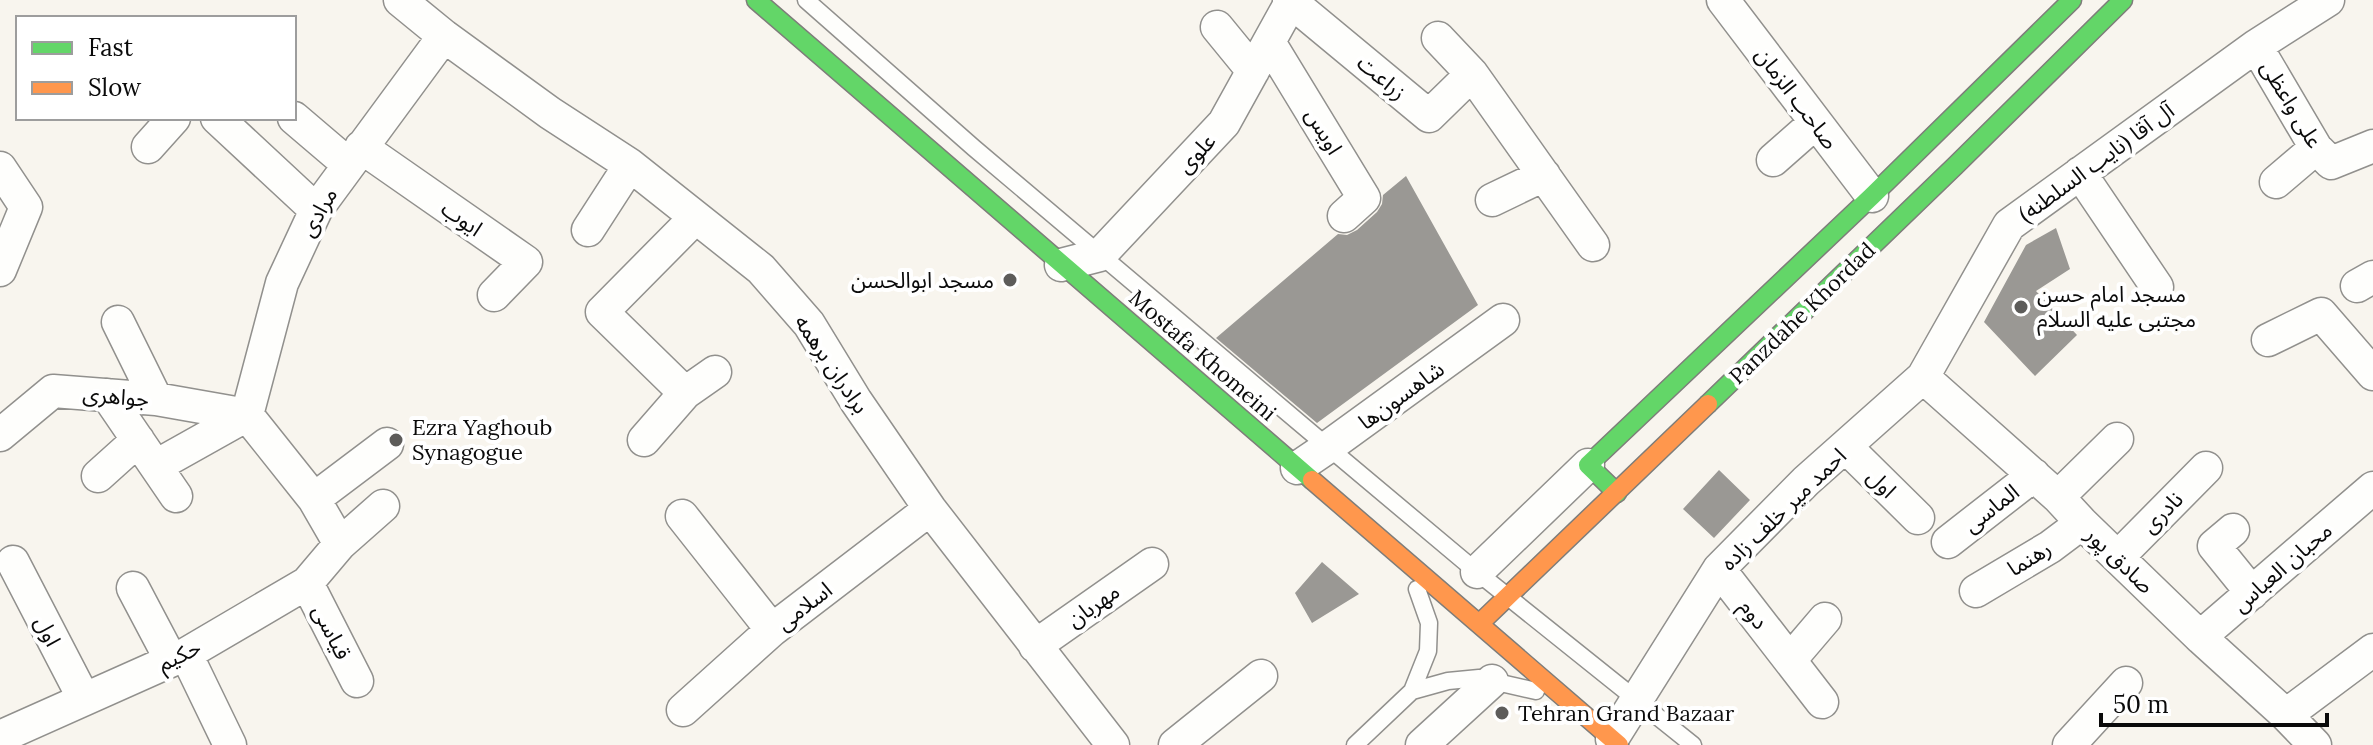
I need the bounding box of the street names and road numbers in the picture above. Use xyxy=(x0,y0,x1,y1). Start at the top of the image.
street label: صاحب الزمان xyxy=(1749,41,1845,155)
street label: زراعت xyxy=(1352,48,1412,106)
street label: علی واعظی xyxy=(2255,55,2329,153)
street label: آل آقا (نایب السلطنه) xyxy=(2013,95,2181,228)
street label: اویس xyxy=(1299,103,1349,159)
street label: علوی xyxy=(1170,127,1222,179)
street label: مرادی xyxy=(293,182,343,242)
street label: ایوب xyxy=(436,194,488,242)
street label: Panzdahe Khordad xyxy=(1723,236,1881,390)
street label: Mostafa Khomeini xyxy=(1124,283,1282,427)
street label: برادران برهمه xyxy=(789,309,875,419)
street label: شاهسون‌ها xyxy=(1353,354,1449,436)
street label: جواهری xyxy=(82,379,150,413)
street label: احمد میر خلف زاده xyxy=(1714,442,1852,576)
street label: اول xyxy=(1861,462,1903,504)
street label: الماسی xyxy=(1957,477,2025,539)
street label: نادری xyxy=(2135,485,2189,539)
street label: محبان العباس xyxy=(2226,516,2338,618)
street label: صادق پور xyxy=(2078,520,2160,600)
street label: رهنما xyxy=(2002,534,2056,582)
street label: اسلامی xyxy=(770,575,838,637)
street label: مهربان xyxy=(1061,577,1125,633)
street label: دوم xyxy=(1731,593,1775,637)
street label: قیاسی xyxy=(306,600,358,664)
street label: اول xyxy=(29,611,67,651)
street label: حکیم xyxy=(153,633,207,680)

